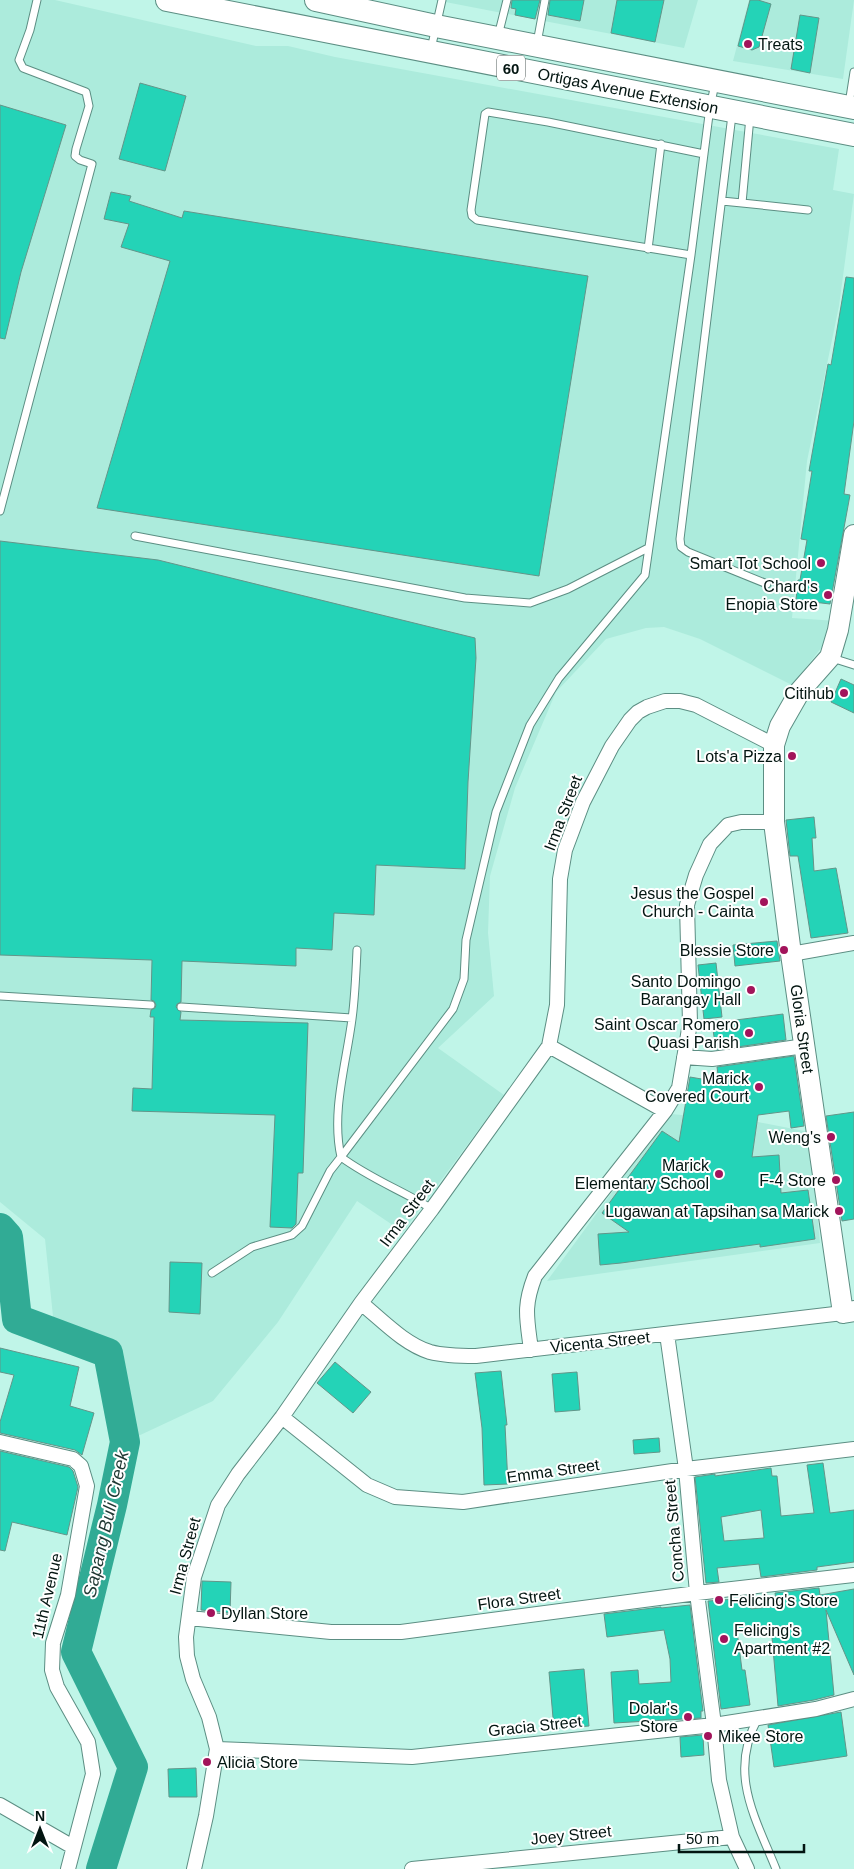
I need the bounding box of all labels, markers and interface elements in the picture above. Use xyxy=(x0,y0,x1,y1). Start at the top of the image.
place label: Treats xyxy=(758,36,803,53)
marker: Treats xyxy=(742,38,754,50)
road number: 60 xyxy=(497,56,525,80)
street label: Ortigas Avenue Extension xyxy=(536,65,720,117)
place label: Smart Tot School xyxy=(689,555,811,572)
marker: Smart Tot School xyxy=(815,557,827,569)
place label: Chard's Enopia Store xyxy=(725,578,818,613)
marker: Chard's Enopia Store xyxy=(822,589,834,601)
place label: Citihub xyxy=(784,685,834,702)
marker: Citihub xyxy=(838,687,850,699)
place label: Lots'a Pizza xyxy=(696,748,782,765)
marker: Lots'a Pizza xyxy=(786,750,798,762)
street label: Irma Street xyxy=(541,773,585,853)
place label: Jesus the Gospel Church - Cainta xyxy=(630,885,754,920)
marker: Jesus the Gospel Church - Cainta xyxy=(758,896,770,908)
place label: Blessie Store xyxy=(680,942,774,959)
marker: Blessie Store xyxy=(778,944,790,956)
place label: Santo Domingo Barangay Hall xyxy=(631,973,741,1008)
street label: Gloria Street xyxy=(787,983,817,1075)
marker: Santo Domingo Barangay Hall xyxy=(745,984,757,996)
place label: Saint Oscar Romero Quasi Parish xyxy=(594,1016,739,1051)
marker: Saint Oscar Romero Quasi Parish xyxy=(743,1027,755,1039)
place label: Marick Covered Court xyxy=(645,1070,750,1105)
marker: Marick Covered Court xyxy=(753,1081,765,1093)
place label: Weng's xyxy=(768,1129,821,1146)
marker: Weng's xyxy=(825,1131,837,1143)
place label: Marick Elementary School xyxy=(575,1157,710,1192)
marker: Marick Elementary School xyxy=(713,1168,725,1180)
place label: F-4 Store xyxy=(759,1172,826,1189)
marker: F-4 Store xyxy=(830,1174,842,1186)
street label: Irma Street xyxy=(376,1176,438,1250)
place label: Lugawan at Tapsihan sa Marick xyxy=(605,1203,830,1220)
marker: Lugawan at Tapsihan sa Marick xyxy=(833,1205,845,1217)
street label: Vicenta Street xyxy=(549,1328,651,1356)
water label: Sapang Buli Creek xyxy=(79,1448,133,1599)
street label: Emma Street xyxy=(506,1456,601,1486)
street label: Concha Street xyxy=(661,1479,687,1583)
street label: Irma Street xyxy=(167,1515,204,1596)
street label: 11th Avenue xyxy=(29,1551,65,1641)
street label: Flora Street xyxy=(476,1585,562,1613)
place label: Felicing's Store xyxy=(729,1592,838,1609)
marker: Felicing's Store xyxy=(713,1594,725,1606)
place label: Dyllan Store xyxy=(221,1605,308,1622)
marker: Dyllan Store xyxy=(205,1607,217,1619)
place label: Felicing's Apartment #2 xyxy=(734,1622,830,1657)
marker: Felicing's Apartment #2 xyxy=(718,1633,730,1645)
place label: Dolar's Store xyxy=(629,1700,678,1735)
marker: Dolar's Store xyxy=(682,1711,694,1723)
street label: Gracia Street xyxy=(487,1713,583,1739)
place label: Mikee Store xyxy=(718,1728,803,1745)
marker: Mikee Store xyxy=(702,1730,714,1742)
place label: Alicia Store xyxy=(217,1754,298,1771)
marker: Alicia Store xyxy=(201,1756,213,1768)
north arrow xyxy=(15,1804,65,1854)
text: N xyxy=(35,1808,45,1824)
street label: Joey Street xyxy=(530,1822,613,1848)
scale bar xyxy=(679,1822,804,1854)
text: 50 m xyxy=(686,1830,719,1847)

